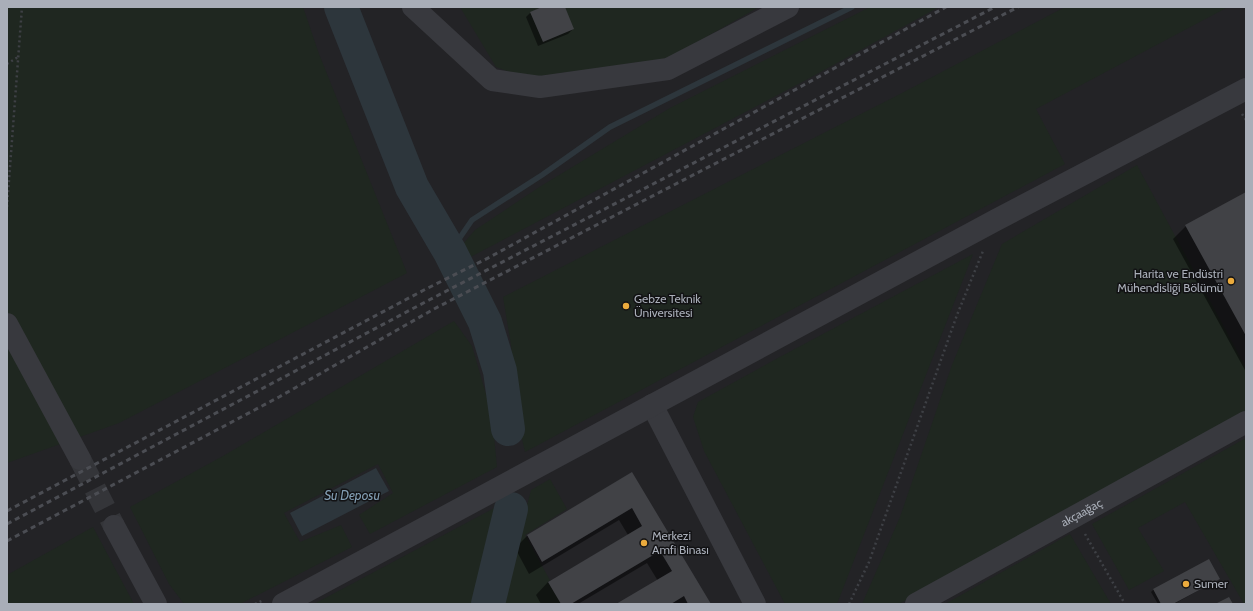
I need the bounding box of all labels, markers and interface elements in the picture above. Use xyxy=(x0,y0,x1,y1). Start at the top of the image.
place label: Harita ve Endüstri Mühendisliği Bölümü xyxy=(1117,266,1223,295)
marker: Harita ve Endüstri Mühendisliği Bölümü xyxy=(1226,276,1236,286)
place label: Gebze Teknik Üniversitesi xyxy=(634,291,701,320)
marker: Gebze Teknik Üniversitesi xyxy=(621,301,631,311)
water label: Su Deposu xyxy=(324,487,380,503)
street label: akçaağaç xyxy=(1058,495,1105,530)
place label: Merkezi Amfi Binası xyxy=(652,528,709,557)
marker: Merkezi Amfi Binası xyxy=(639,538,649,548)
place label: Sumer xyxy=(1194,576,1228,591)
marker: Sumer xyxy=(1181,579,1191,589)

